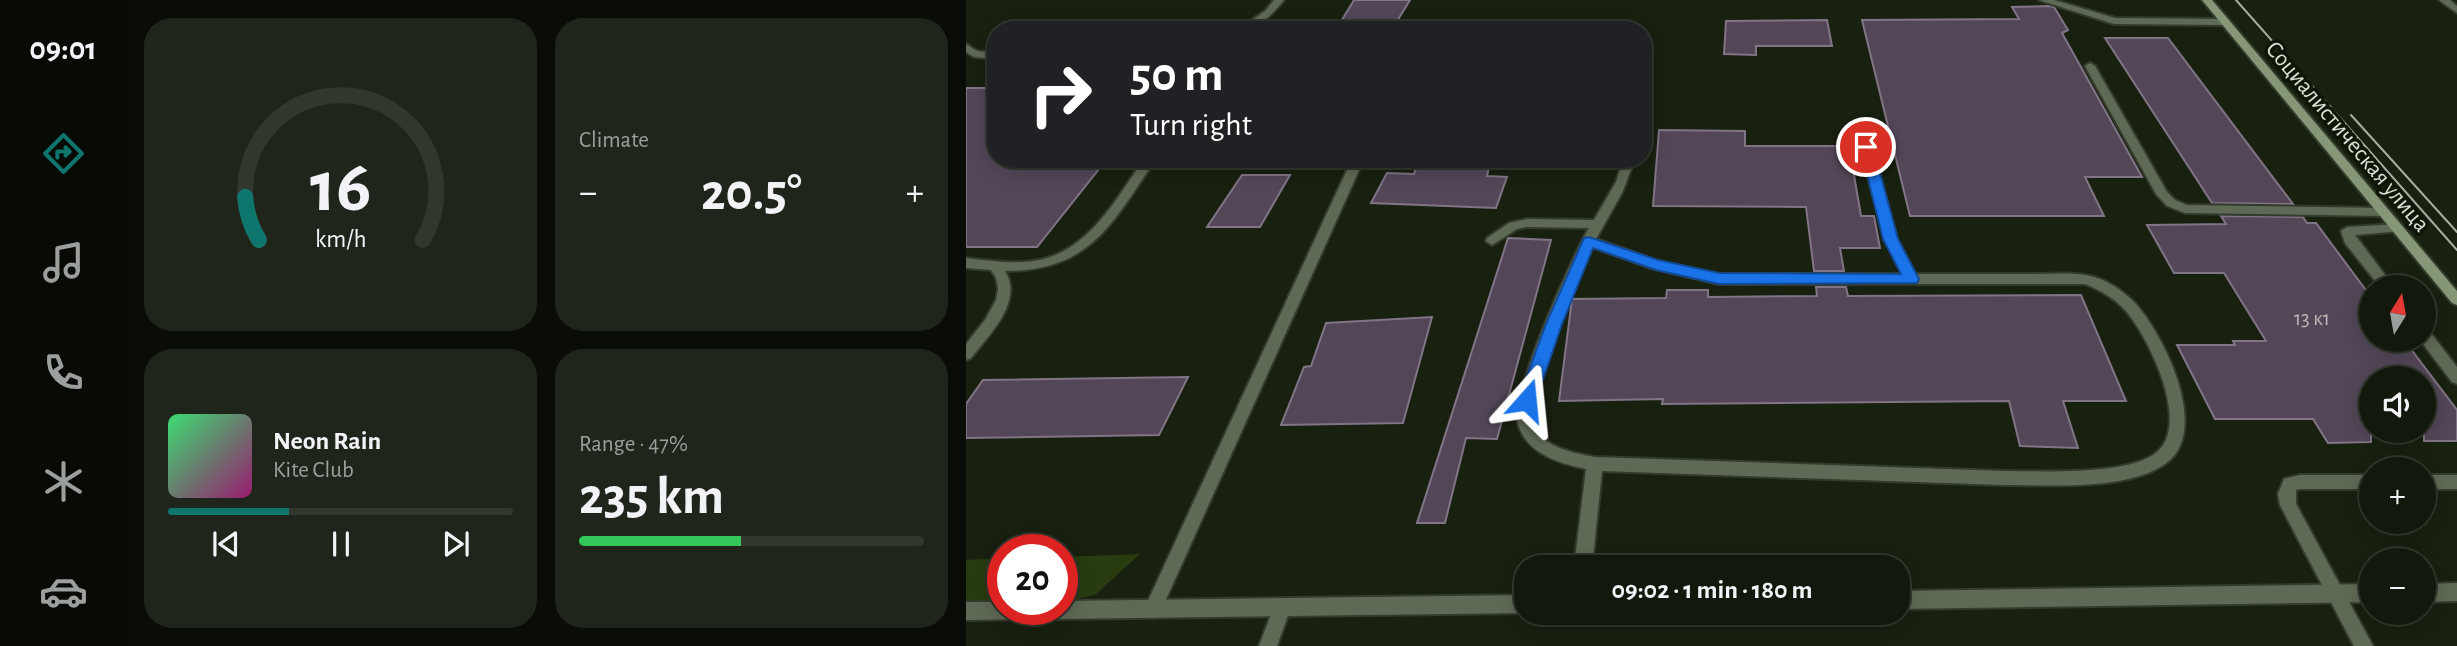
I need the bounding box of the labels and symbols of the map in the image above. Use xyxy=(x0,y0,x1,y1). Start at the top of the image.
street label: Социалистическая улица xyxy=(2261,37,2434,237)
pin xyxy=(1836,117,1896,177)
north arrow xyxy=(2359,275,2436,352)
house number: 13 к1 xyxy=(2294,308,2330,329)
position arrow xyxy=(1490,363,1564,437)
speed limit sign: 20 xyxy=(987,534,1078,625)

